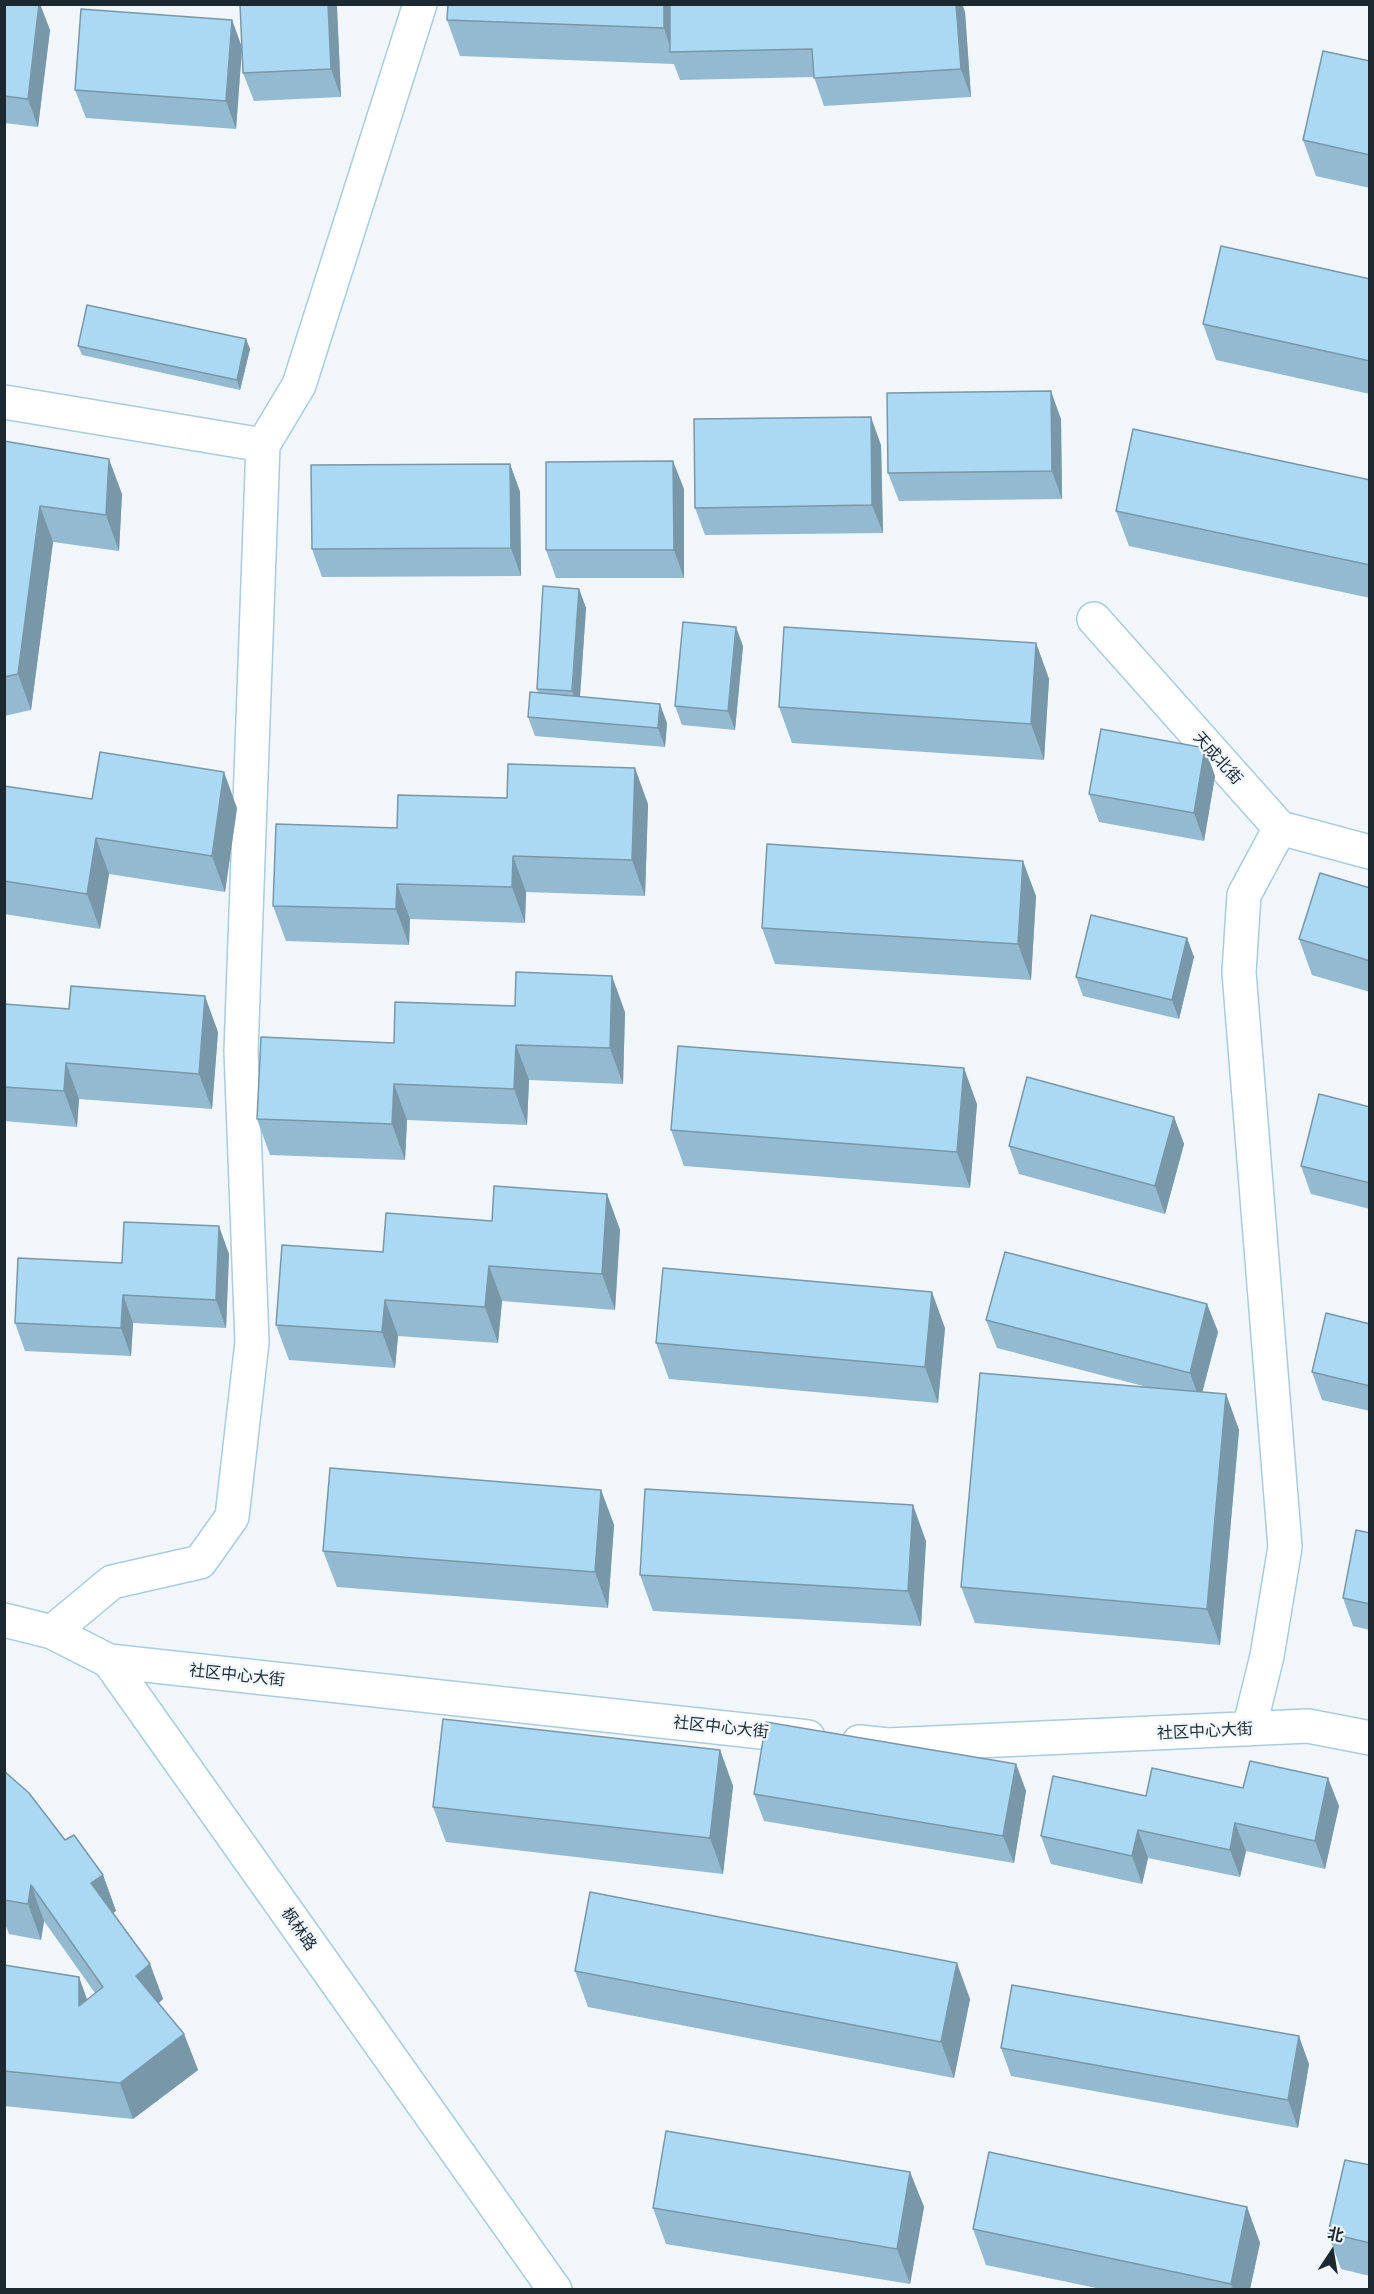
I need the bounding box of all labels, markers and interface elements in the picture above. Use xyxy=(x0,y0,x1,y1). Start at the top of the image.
street label: 天成北街 xyxy=(1189,728,1247,788)
street label: 社区中心大街 xyxy=(188,1660,286,1690)
street label: 社区中心大街 xyxy=(672,1712,770,1742)
street label: 社区中心大街 xyxy=(1157,1719,1253,1743)
street label: 枫林路 xyxy=(277,1904,321,1954)
north arrow xyxy=(1302,2222,1362,2282)
text: 北 xyxy=(1326,2223,1346,2245)

